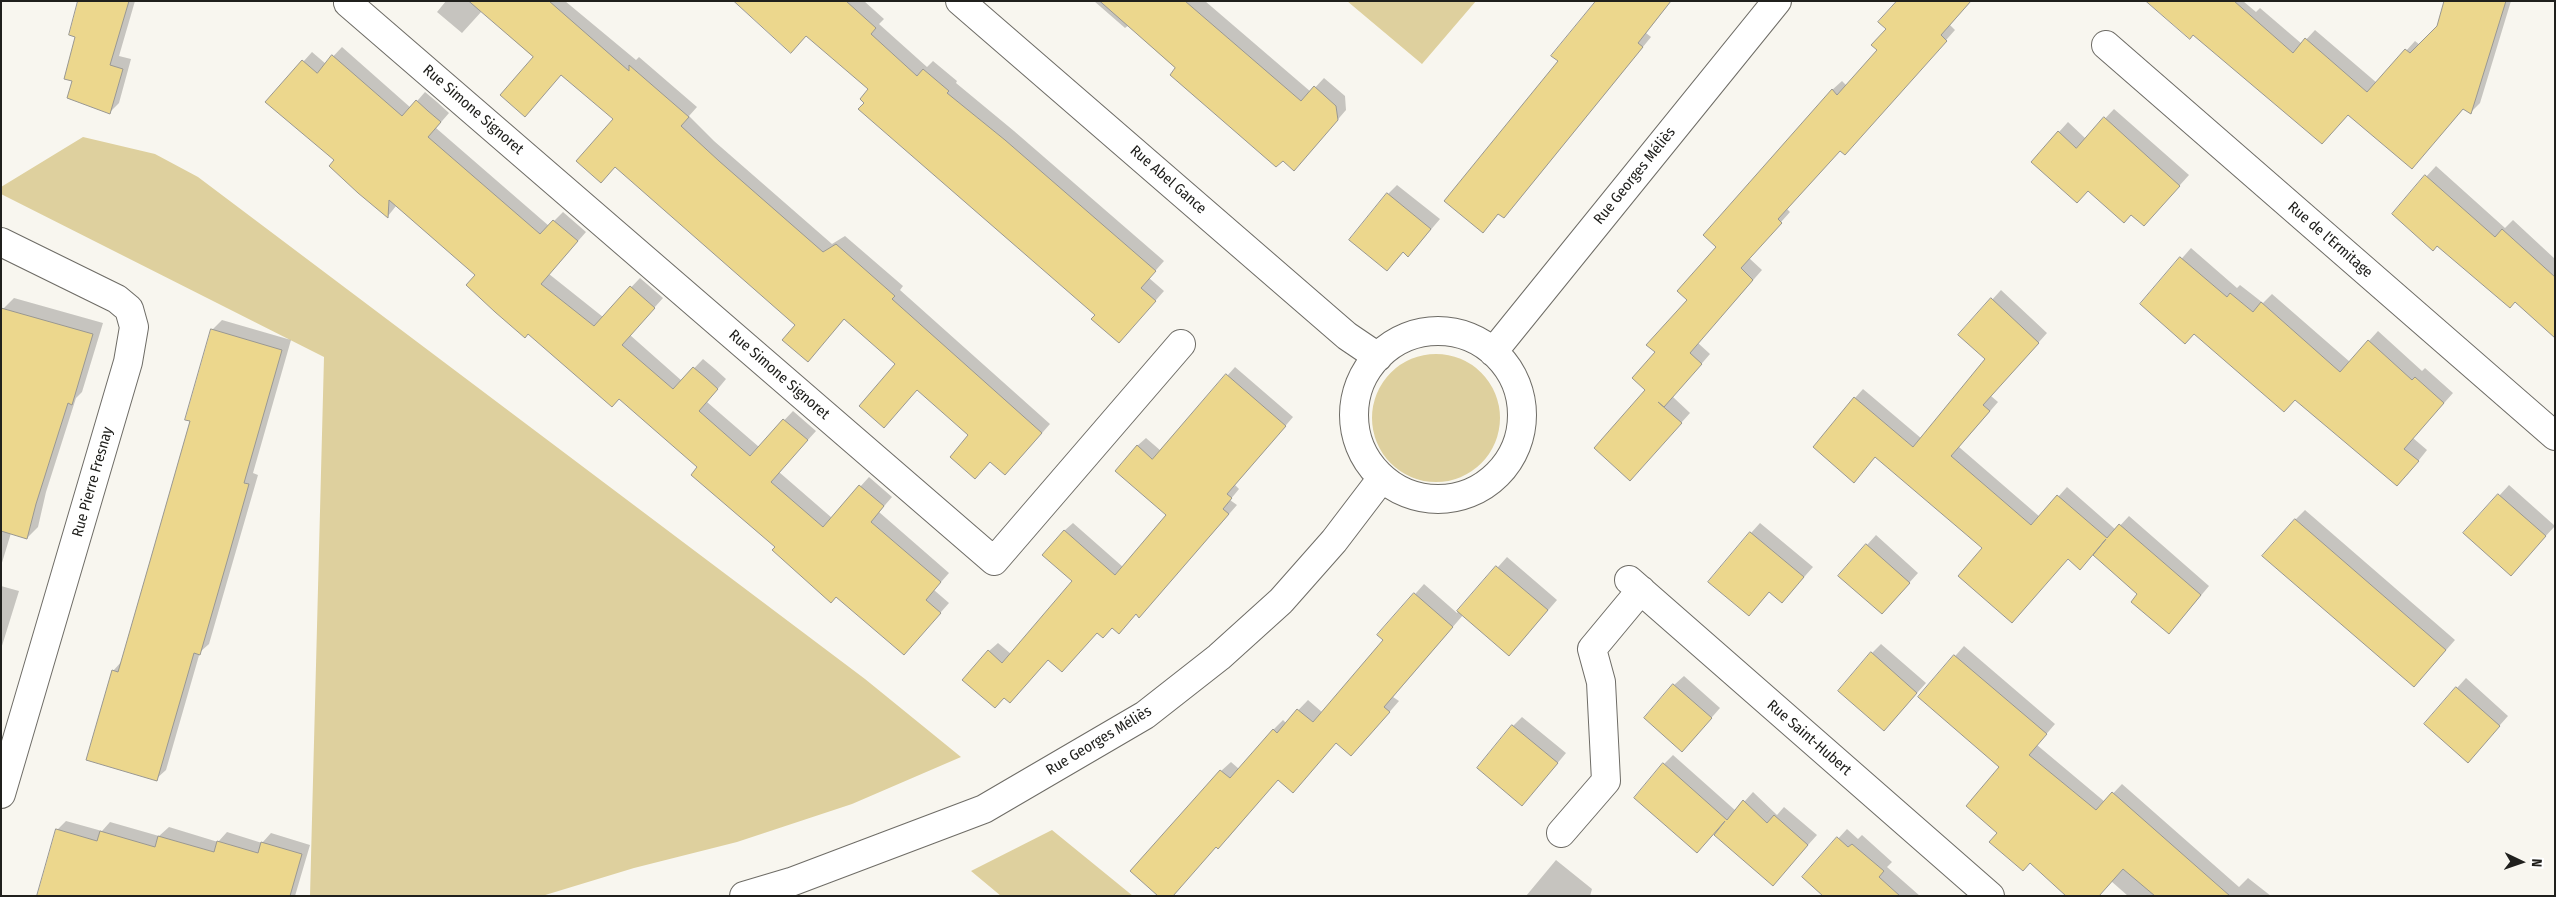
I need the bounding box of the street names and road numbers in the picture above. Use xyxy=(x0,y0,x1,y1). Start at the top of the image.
street label: Rue Simone Signoret xyxy=(419,61,527,159)
street label: Rue Georges Méliès xyxy=(1590,124,1680,228)
street label: Rue Abel Gance xyxy=(1126,142,1210,218)
street label: Rue de l'Ermitage xyxy=(2284,198,2376,282)
street label: Rue Simone Signoret xyxy=(725,326,833,424)
street label: Rue Pierre Fresnay xyxy=(69,425,117,539)
street label: Rue Saint-Hubert xyxy=(1763,697,1855,779)
street label: Rue Georges Méliès xyxy=(1043,702,1155,780)

